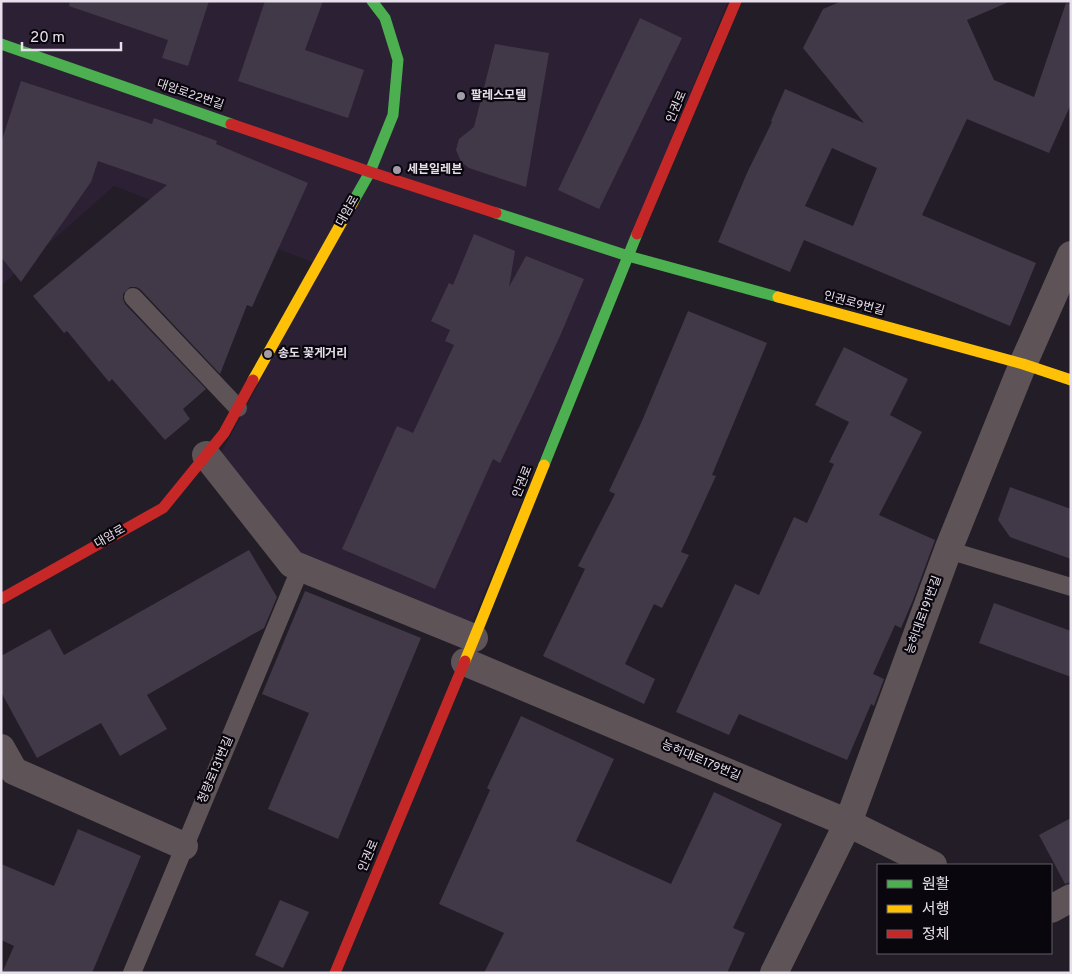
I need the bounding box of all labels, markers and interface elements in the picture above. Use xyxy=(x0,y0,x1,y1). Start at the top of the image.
scale bar xyxy=(22,20,121,52)
text: 20 m xyxy=(30,29,65,48)
street label: 대암로22번길 xyxy=(154,76,226,114)
place label: 팔레스모텔 xyxy=(471,88,526,104)
street label: 인권로 xyxy=(663,89,691,125)
marker: 팔레스모텔 xyxy=(455,90,467,102)
place label: 세븐일레븐 xyxy=(407,162,462,178)
marker: 세븐일레븐 xyxy=(391,164,403,176)
street label: 대암로 xyxy=(333,193,363,229)
street label: 인권로9번길 xyxy=(822,288,886,320)
place label: 송도 꽃게거리 xyxy=(278,346,347,362)
marker: 송도 꽃게거리 xyxy=(262,348,274,360)
street label: 인권로 xyxy=(509,464,537,500)
street label: 대암로 xyxy=(92,522,128,552)
street label: 능허대로191번길 xyxy=(902,574,946,656)
street label: 청량로131번길 xyxy=(195,734,237,806)
street label: 능허대로179번길 xyxy=(659,737,743,785)
street label: 인권로 xyxy=(355,838,383,874)
legend xyxy=(877,864,1052,954)
text: 원활 xyxy=(922,876,950,895)
text: 서행 xyxy=(922,901,950,920)
text: 정체 xyxy=(922,926,950,945)

